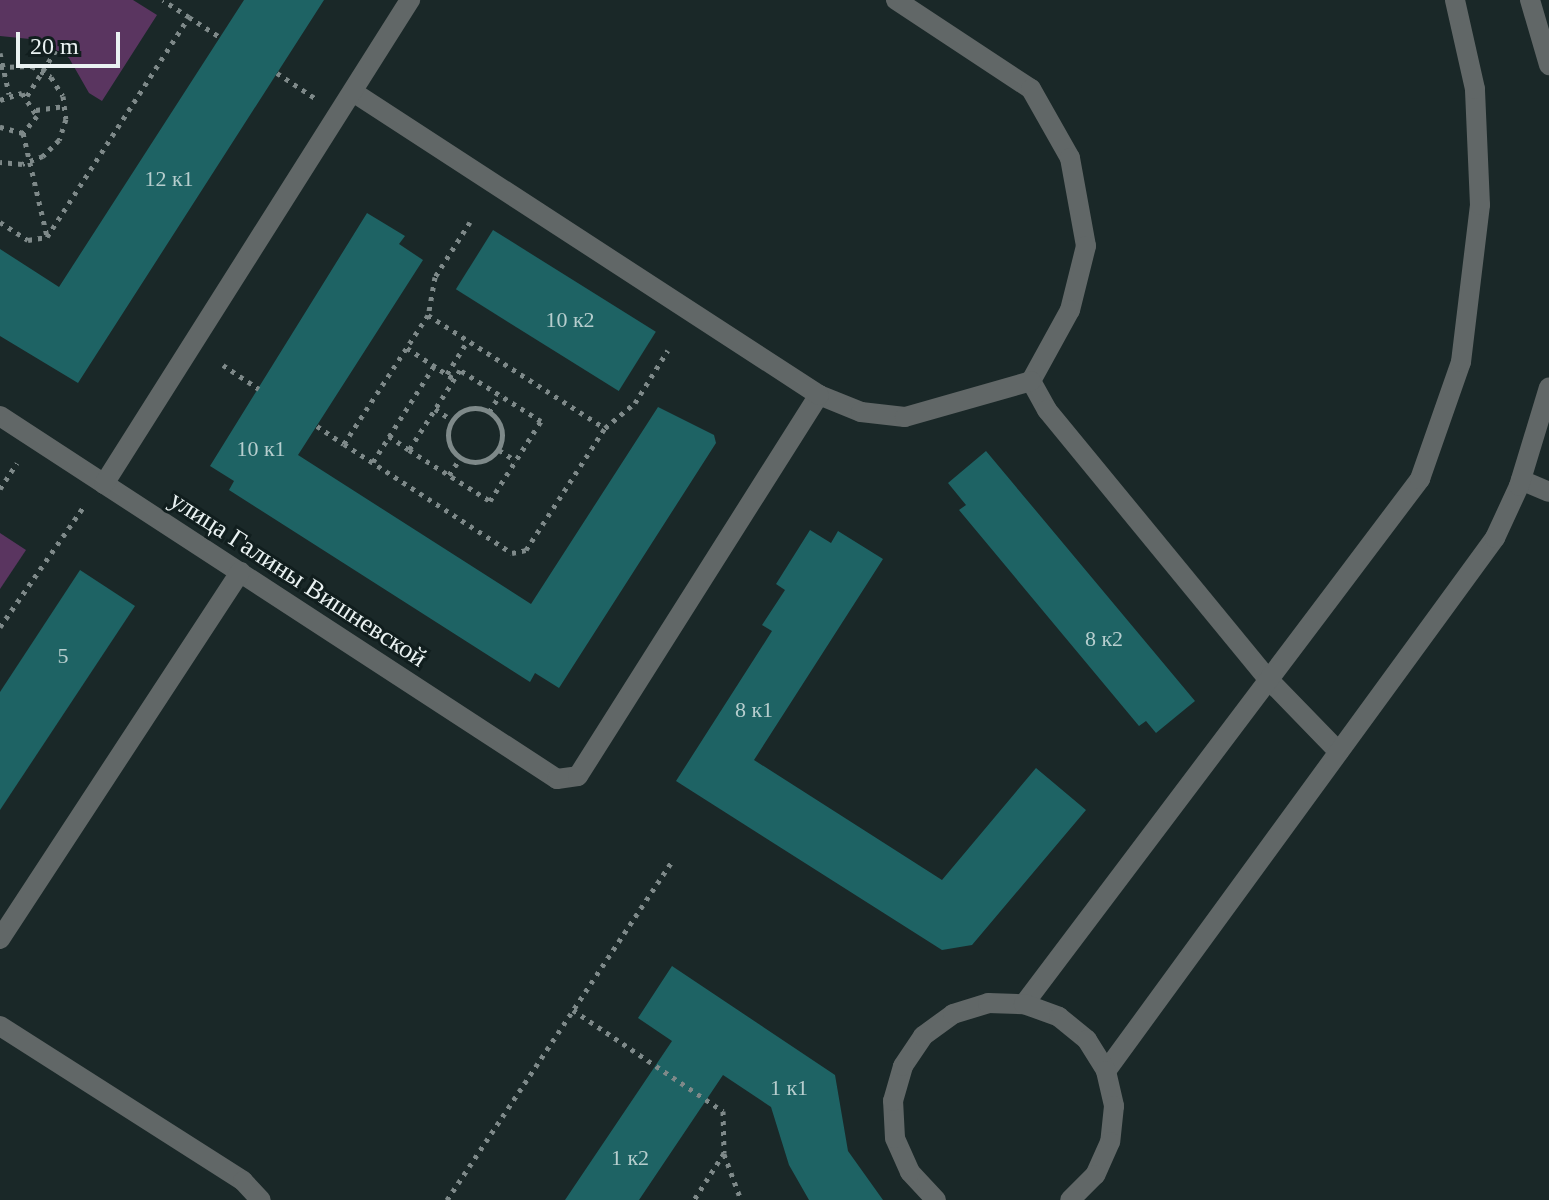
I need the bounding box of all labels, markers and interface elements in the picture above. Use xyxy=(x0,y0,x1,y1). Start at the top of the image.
scale bar xyxy=(20,16,124,66)
text: 20 m xyxy=(30,33,79,59)
house number: 12 к1 xyxy=(144,166,194,192)
house number: 10 к2 xyxy=(545,307,595,333)
house number: 10 к1 xyxy=(236,436,286,462)
street label: улица Галины Вишневской xyxy=(164,484,432,674)
house number: 8 к2 xyxy=(1085,626,1123,652)
house number: 5 xyxy=(58,643,68,669)
house number: 8 к1 xyxy=(735,697,773,723)
house number: 1 к1 xyxy=(770,1075,808,1101)
house number: 1 к2 xyxy=(611,1145,649,1171)

